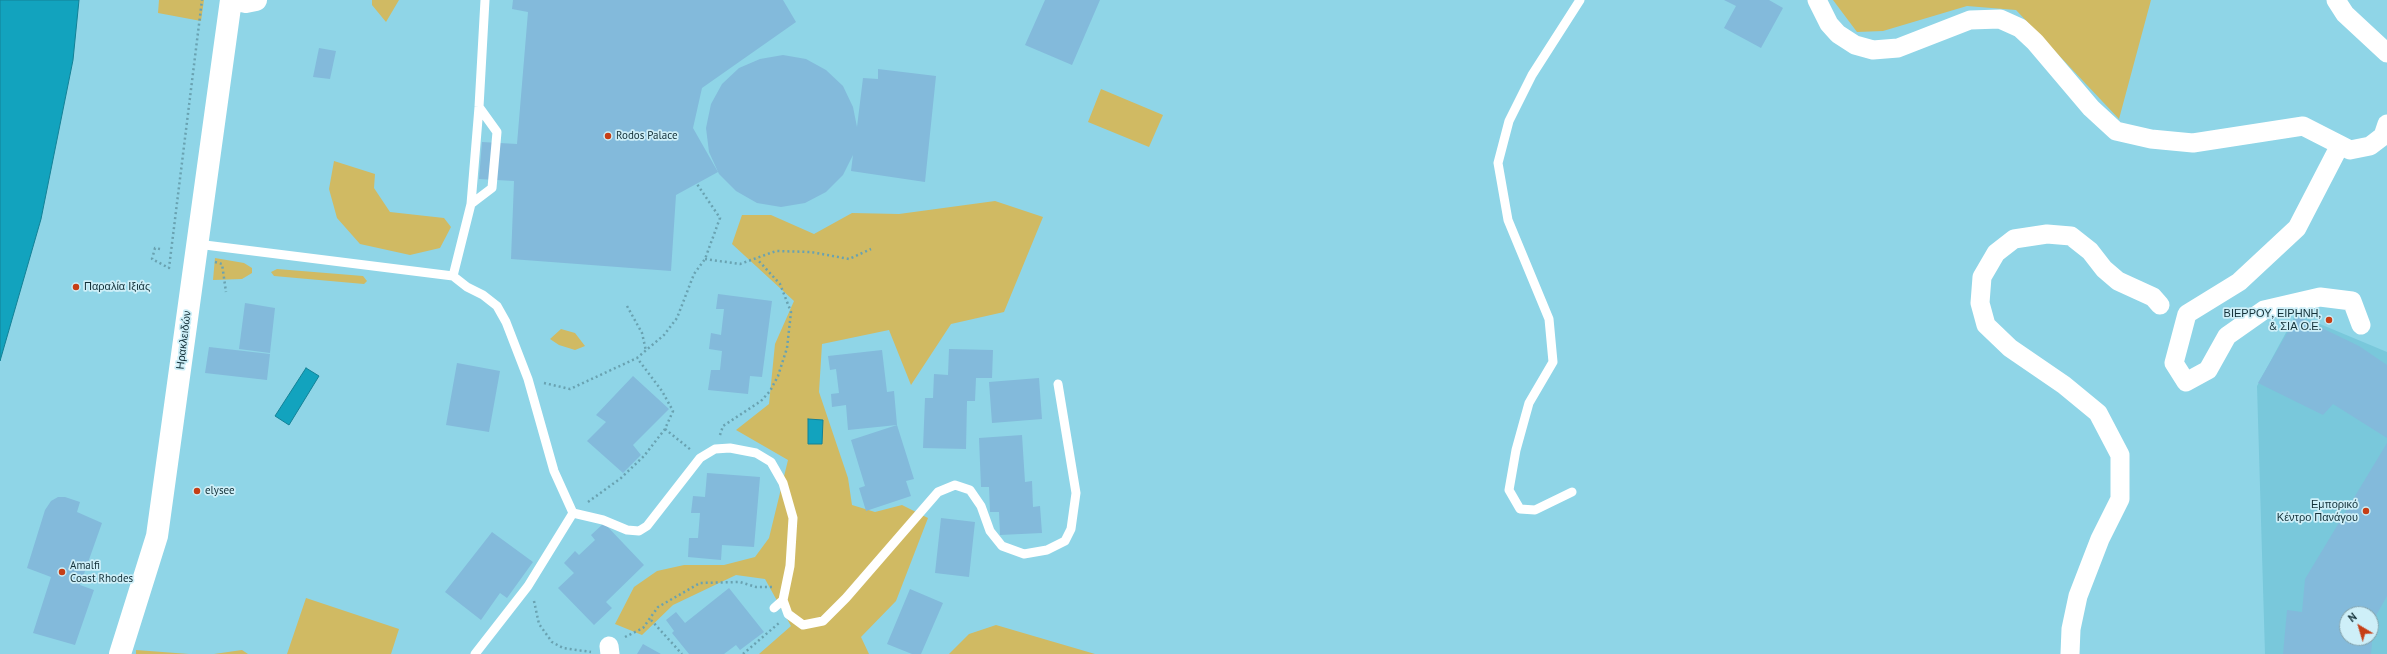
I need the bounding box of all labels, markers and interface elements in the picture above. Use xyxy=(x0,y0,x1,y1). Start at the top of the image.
place label: Rodos Palace xyxy=(616,129,677,143)
marker: Rodos Palace xyxy=(603,131,613,141)
place label: Παραλία Ιξιάς xyxy=(84,280,150,294)
marker: Παραλία Ιξιάς xyxy=(71,282,81,292)
place label: ΒΙΕΡΡΟΥ, ΕΙΡΗΝΗ, & ΣΙΑ Ο.Ε. xyxy=(2224,307,2321,333)
street label: Ηρακλειδών xyxy=(174,310,194,370)
marker: ΒΙΕΡΡΟΥ, ΕΙΡΗΝΗ, & ΣΙΑ Ο.Ε. xyxy=(2324,315,2334,325)
place label: elysee xyxy=(205,484,235,498)
marker: elysee xyxy=(192,486,202,496)
place label: Εμπορικό Κέντρο Πανάγου xyxy=(2277,498,2358,524)
marker: Εμπορικό Κέντρο Πανάγου xyxy=(2361,506,2371,516)
place label: Amalfi Coast Rhodes xyxy=(70,559,133,585)
marker: Amalfi Coast Rhodes xyxy=(57,567,67,577)
north arrow xyxy=(2339,606,2379,646)
text: N xyxy=(2345,610,2359,625)

